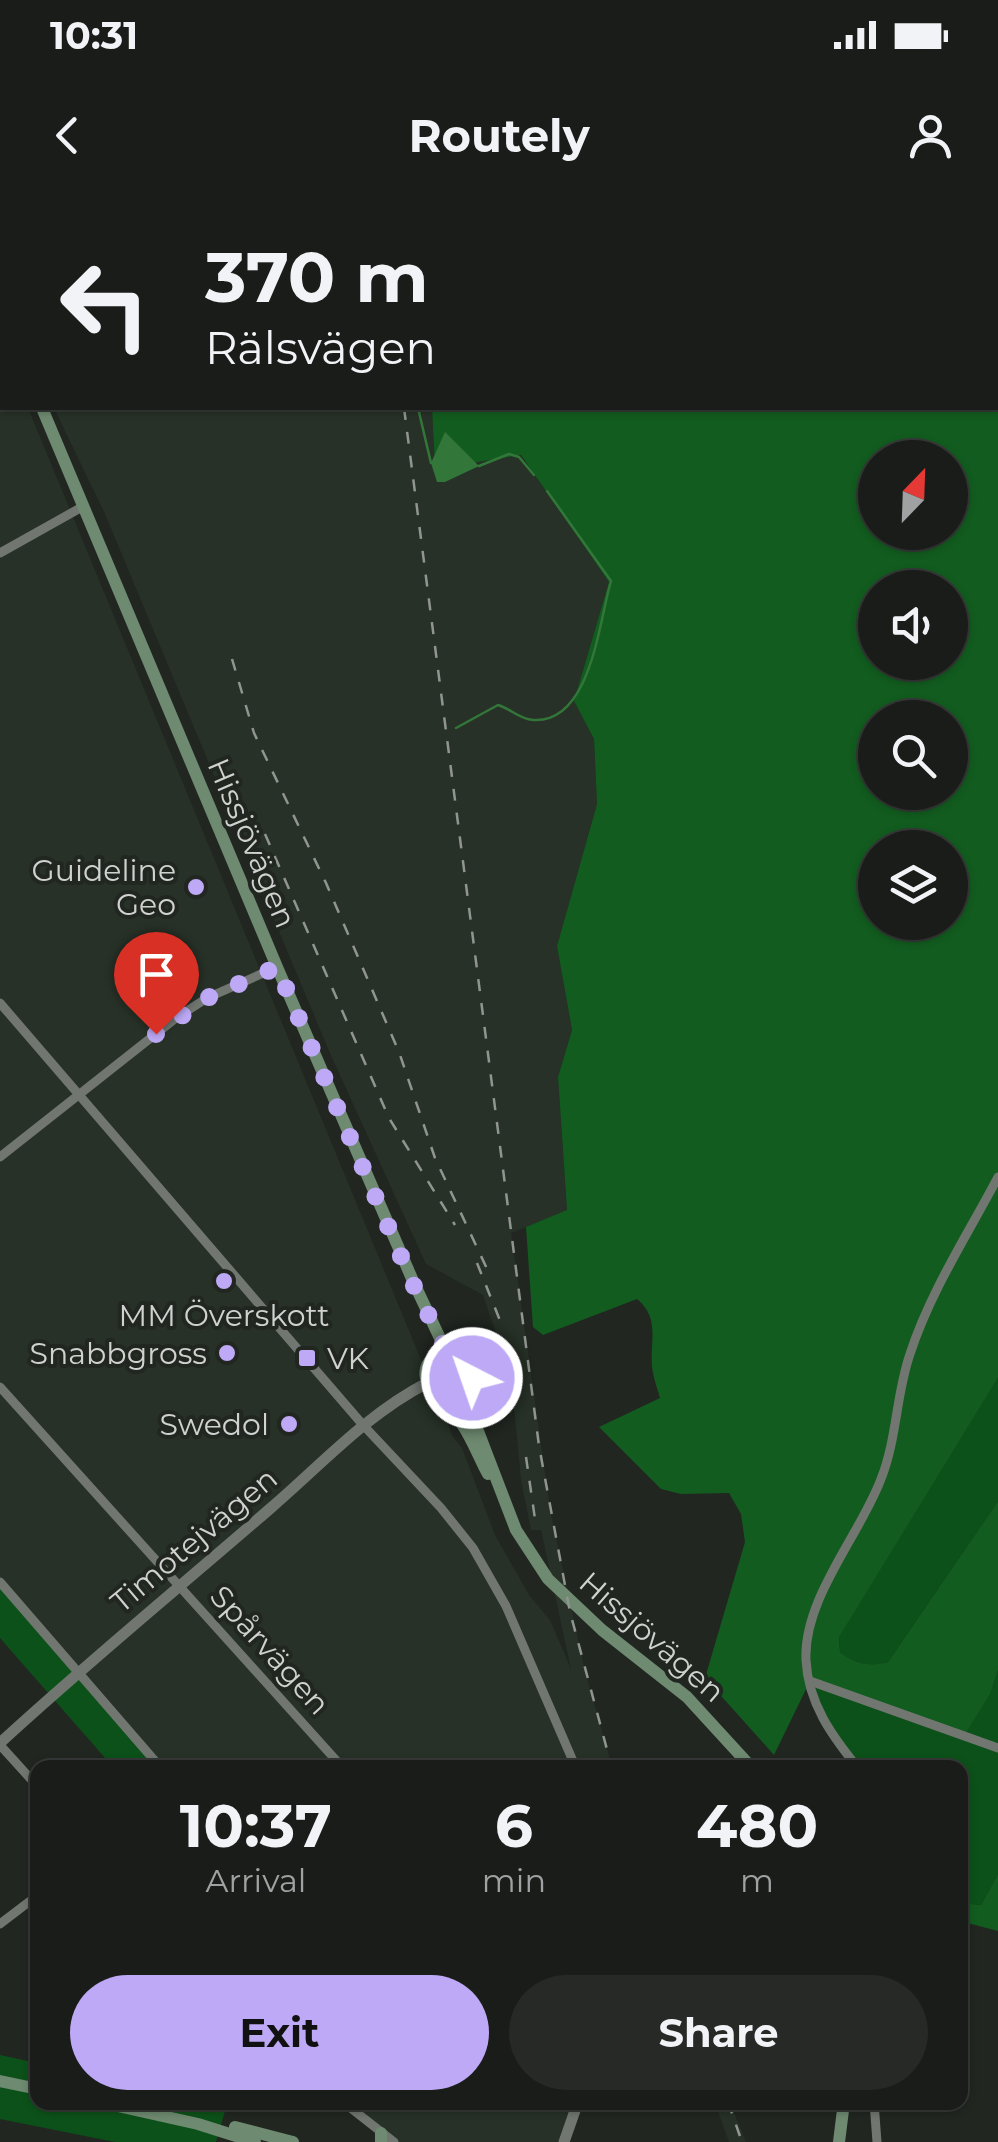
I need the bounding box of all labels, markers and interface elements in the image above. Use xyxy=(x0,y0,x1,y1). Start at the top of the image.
text: 10:31 xyxy=(50,12,138,59)
icon: back xyxy=(40,108,95,163)
text: Routely xyxy=(408,108,590,163)
icon: person xyxy=(903,108,958,163)
text: 370 m xyxy=(205,234,429,320)
icon: left xyxy=(40,240,170,370)
text: Rälsvägen xyxy=(205,320,436,375)
north arrow xyxy=(858,440,968,550)
map controls xyxy=(858,440,968,940)
button: sound xyxy=(858,570,968,680)
button: search xyxy=(858,700,968,810)
street label: Hissjövägen xyxy=(200,753,304,933)
button: layers xyxy=(858,830,968,940)
place label: Guideline Geo xyxy=(32,852,176,923)
marker: Guideline Geo xyxy=(185,876,207,898)
pin xyxy=(114,932,199,1035)
icon: arrive xyxy=(129,947,184,1002)
marker: MM Överskott xyxy=(213,1270,235,1292)
place label: MM Överskott xyxy=(119,1297,329,1334)
position arrow xyxy=(420,1326,524,1430)
place label: Snabbgross xyxy=(30,1335,207,1372)
place label: VK xyxy=(327,1340,369,1377)
marker: Snabbgross xyxy=(216,1342,238,1364)
marker: VK xyxy=(296,1347,318,1369)
place label: Swedol xyxy=(160,1406,269,1443)
marker: Swedol xyxy=(278,1413,300,1435)
street label: Timotejvägen xyxy=(103,1460,285,1620)
street label: Hissjövägen xyxy=(572,1564,732,1710)
street label: Spårvägen xyxy=(202,1578,338,1722)
text: 10:37 xyxy=(180,1789,332,1862)
text: 6 xyxy=(495,1789,533,1862)
text: 480 xyxy=(696,1789,818,1862)
text: Arrival xyxy=(205,1861,306,1900)
text: min xyxy=(482,1861,546,1900)
text: m xyxy=(740,1861,774,1900)
button: Exit xyxy=(70,1975,489,2090)
button: Share xyxy=(509,1975,928,2090)

